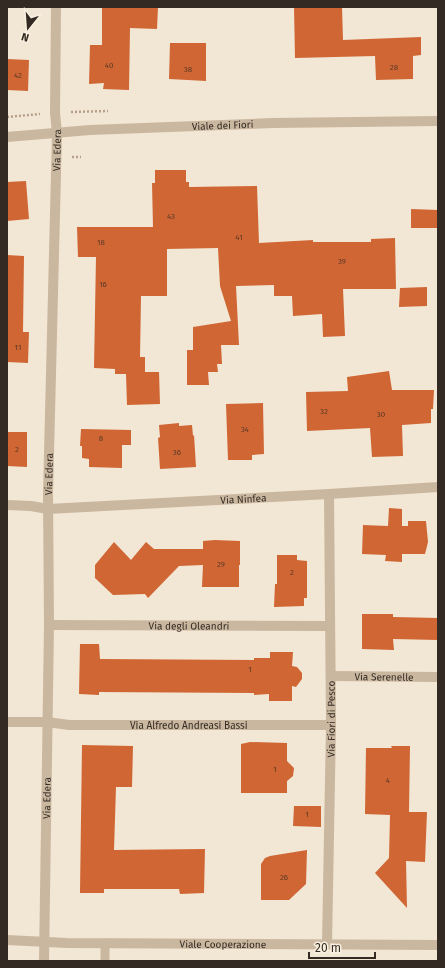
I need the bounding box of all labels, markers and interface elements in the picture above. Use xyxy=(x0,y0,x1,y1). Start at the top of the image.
north arrow xyxy=(8,8,48,48)
text: N xyxy=(20,30,31,44)
house number: 40 xyxy=(105,61,114,70)
house number: 28 xyxy=(390,63,399,72)
house number: 38 xyxy=(184,65,193,74)
house number: 42 xyxy=(14,71,22,80)
street label: Viale dei Fiori xyxy=(192,119,254,133)
street label: Via Edera xyxy=(51,128,64,171)
house number: 43 xyxy=(167,212,175,221)
house number: 41 xyxy=(235,233,243,242)
house number: 18 xyxy=(97,238,106,247)
house number: 39 xyxy=(338,257,346,266)
house number: 16 xyxy=(99,280,107,289)
house number: 11 xyxy=(15,343,21,352)
house number: 32 xyxy=(320,407,328,416)
house number: 30 xyxy=(377,410,386,419)
house number: 34 xyxy=(241,425,250,434)
house number: 8 xyxy=(99,434,104,443)
house number: 2 xyxy=(15,445,19,454)
house number: 36 xyxy=(173,448,181,457)
street label: Via Edera xyxy=(43,453,56,495)
street label: Via Ninfea xyxy=(220,492,267,507)
house number: 29 xyxy=(217,560,225,569)
house number: 2 xyxy=(290,568,294,577)
street label: Via degli Oleandri xyxy=(149,620,230,633)
house number: 1 xyxy=(248,665,252,674)
street label: Via Serenelle xyxy=(354,671,414,684)
street label: Via Fiori di Pesco xyxy=(325,681,338,757)
street label: Via Alfredo Andreasi Bassi xyxy=(130,720,248,732)
house number: 1 xyxy=(273,765,277,774)
house number: 4 xyxy=(386,776,391,785)
street label: Via Edera xyxy=(41,777,54,819)
house number: 1 xyxy=(305,810,309,819)
house number: 26 xyxy=(280,873,288,882)
scale bar xyxy=(309,934,375,960)
street label: Viale Cooperazione xyxy=(180,939,266,951)
text: 20 m xyxy=(315,941,341,955)

